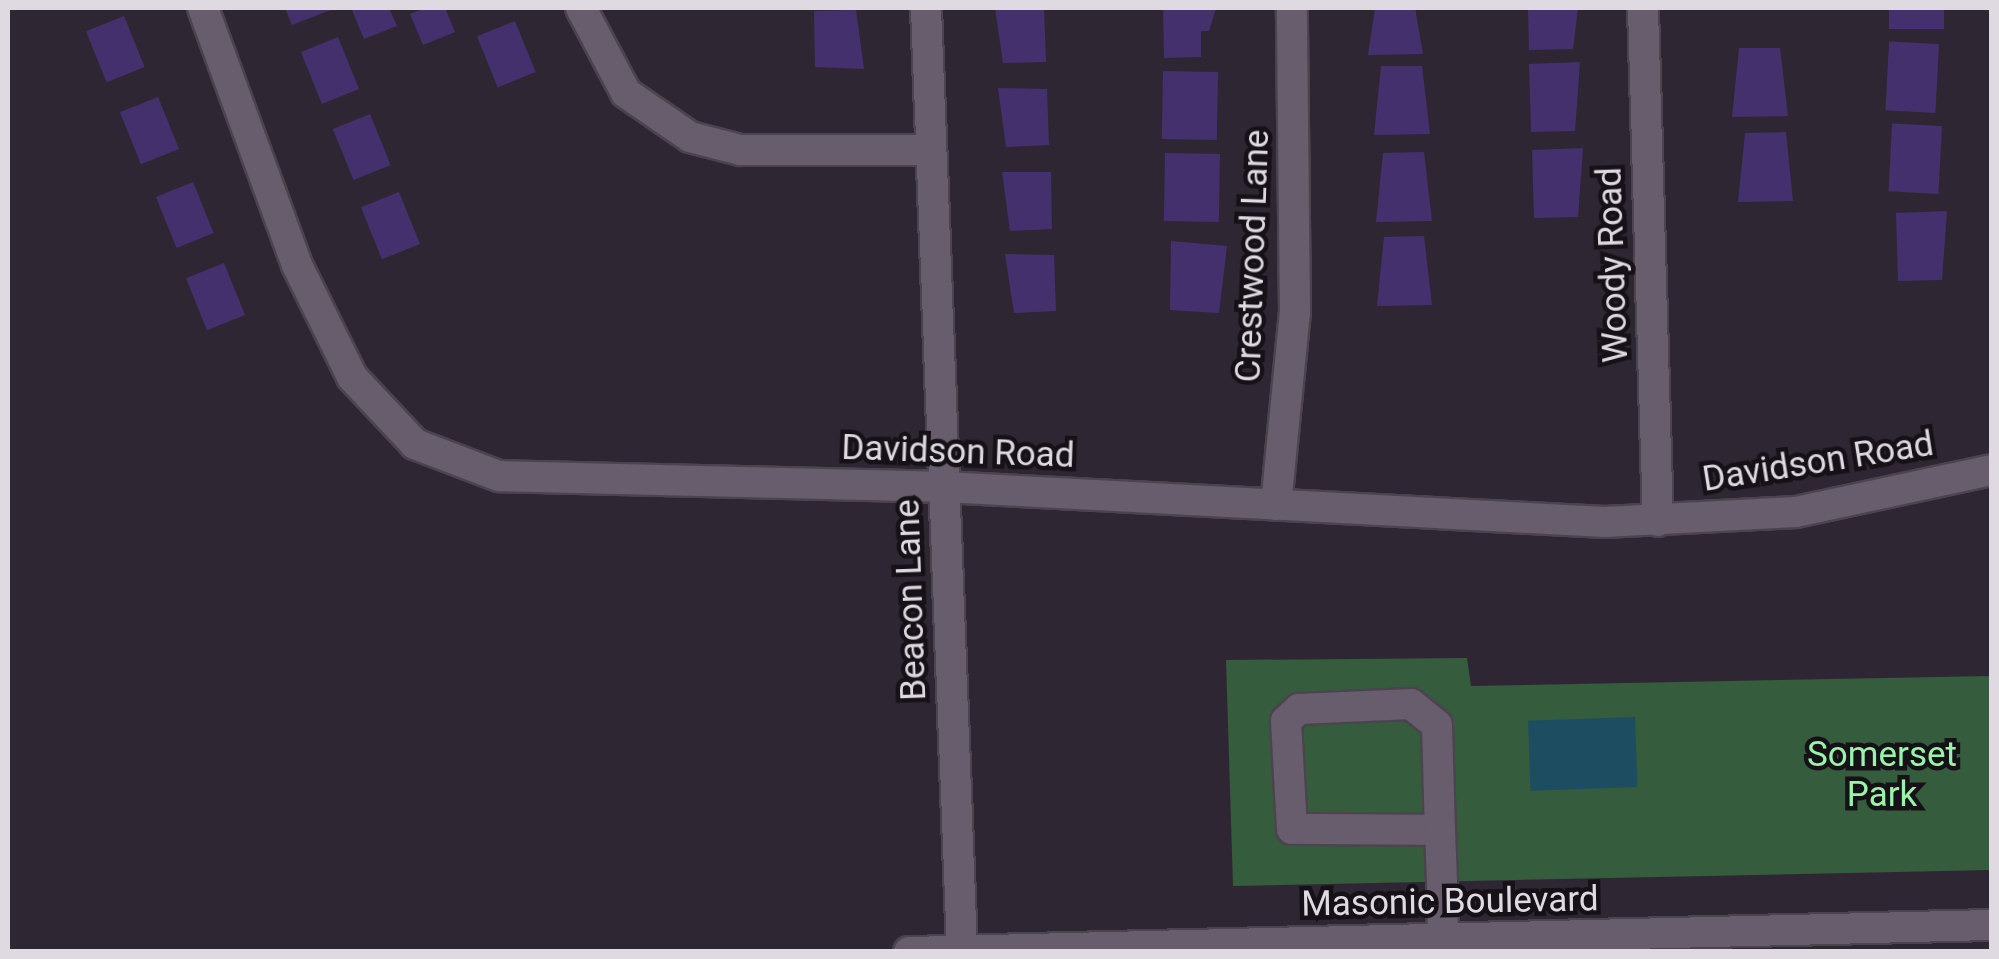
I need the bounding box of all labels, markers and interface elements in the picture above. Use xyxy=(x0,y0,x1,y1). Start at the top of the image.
street label: Crestwood Lane xyxy=(1228,129,1278,383)
street label: Woody Road xyxy=(1589,166,1637,364)
street label: Davidson Road xyxy=(1700,423,1936,501)
street label: Davidson Road xyxy=(841,427,1075,477)
street label: Beacon Lane xyxy=(886,499,936,701)
park label: Somerset Park xyxy=(1807,734,1957,816)
street label: Masonic Boulevard xyxy=(1301,878,1599,926)

